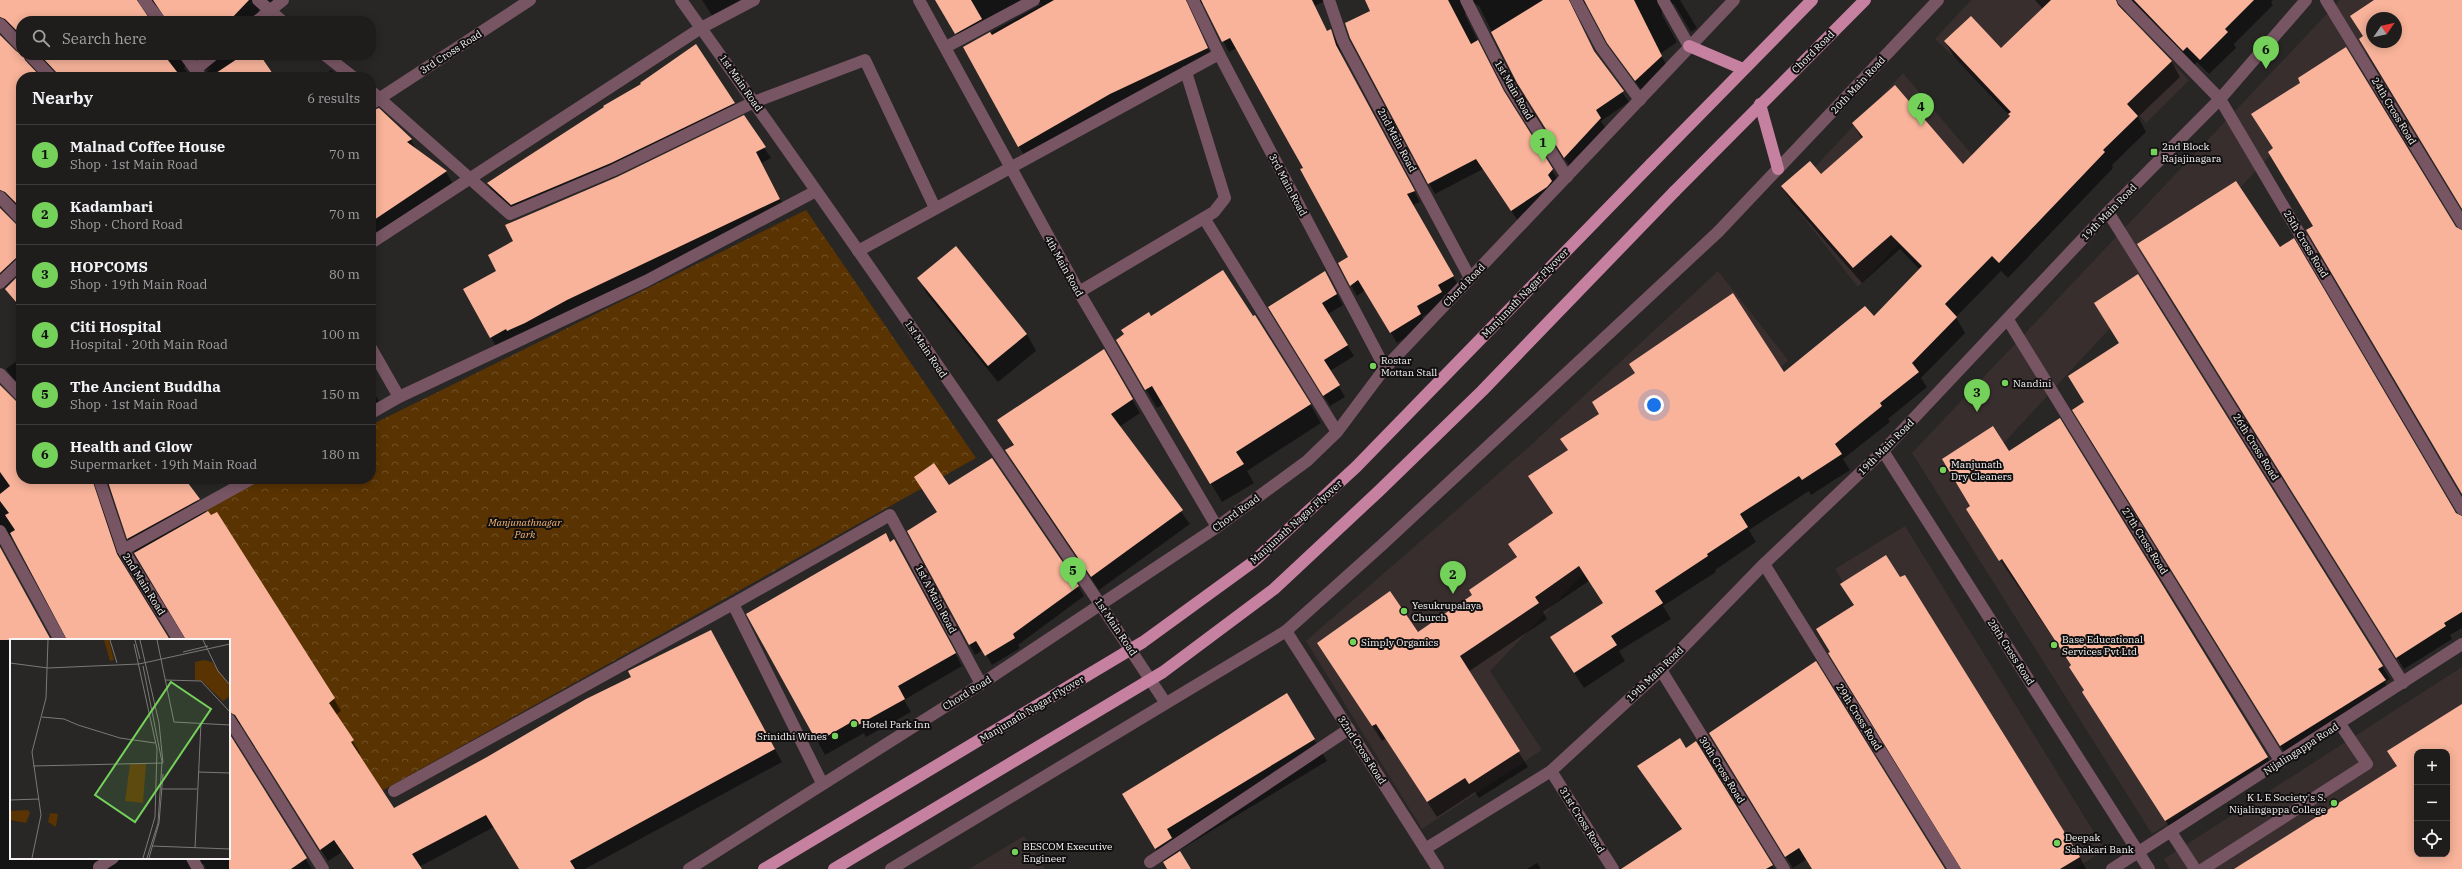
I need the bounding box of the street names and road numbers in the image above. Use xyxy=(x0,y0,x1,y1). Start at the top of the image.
street label: 3rd Cross Road xyxy=(418,27,484,77)
street label: Chord Road xyxy=(1789,28,1837,76)
street label: 1st Main Road xyxy=(717,52,765,114)
street label: 20th Main Road xyxy=(1828,54,1888,116)
street label: 1st Main Road xyxy=(1492,58,1536,122)
street label: 24th Cross Road xyxy=(2369,75,2419,147)
street label: 2nd Main Road xyxy=(1375,106,1419,174)
street label: 3rd Main Road xyxy=(1266,152,1310,218)
street label: 19th Main Road xyxy=(2079,181,2139,243)
street label: 25th Cross Road xyxy=(2281,208,2331,280)
street label: 4th Main Road xyxy=(1042,233,1086,299)
street label: Manjunath Nagar Flyover xyxy=(1479,245,1572,340)
street label: Chord Road xyxy=(1440,261,1488,309)
street label: 1st Main Road xyxy=(902,318,950,380)
street label: 26th Cross Road xyxy=(2230,411,2282,483)
street label: 19th Main Road xyxy=(1855,416,1917,478)
street label: Manjunath Nagar Flyover xyxy=(1247,477,1345,567)
street label: Chord Road xyxy=(1210,492,1262,534)
street label: 27th Cross Road xyxy=(2119,505,2171,577)
street label: 2nd Main Road xyxy=(120,551,168,617)
street label: 1st A Main Road xyxy=(912,563,960,635)
street label: 1st Main Road xyxy=(1092,596,1140,658)
street label: 28th Cross Road xyxy=(1985,616,2037,688)
street label: 19th Main Road xyxy=(1624,644,1686,704)
street label: Manjunath Nagar Flyover xyxy=(977,672,1087,745)
street label: Chord Road xyxy=(940,673,994,713)
street label: 29th Cross Road xyxy=(1833,681,1885,753)
street label: 32nd Cross Road xyxy=(1335,713,1389,787)
street label: Nijalingappa Road xyxy=(2261,720,2341,778)
street label: 30th Cross Road xyxy=(1696,734,1748,806)
street label: 31st Cross Road xyxy=(1557,785,1607,855)

